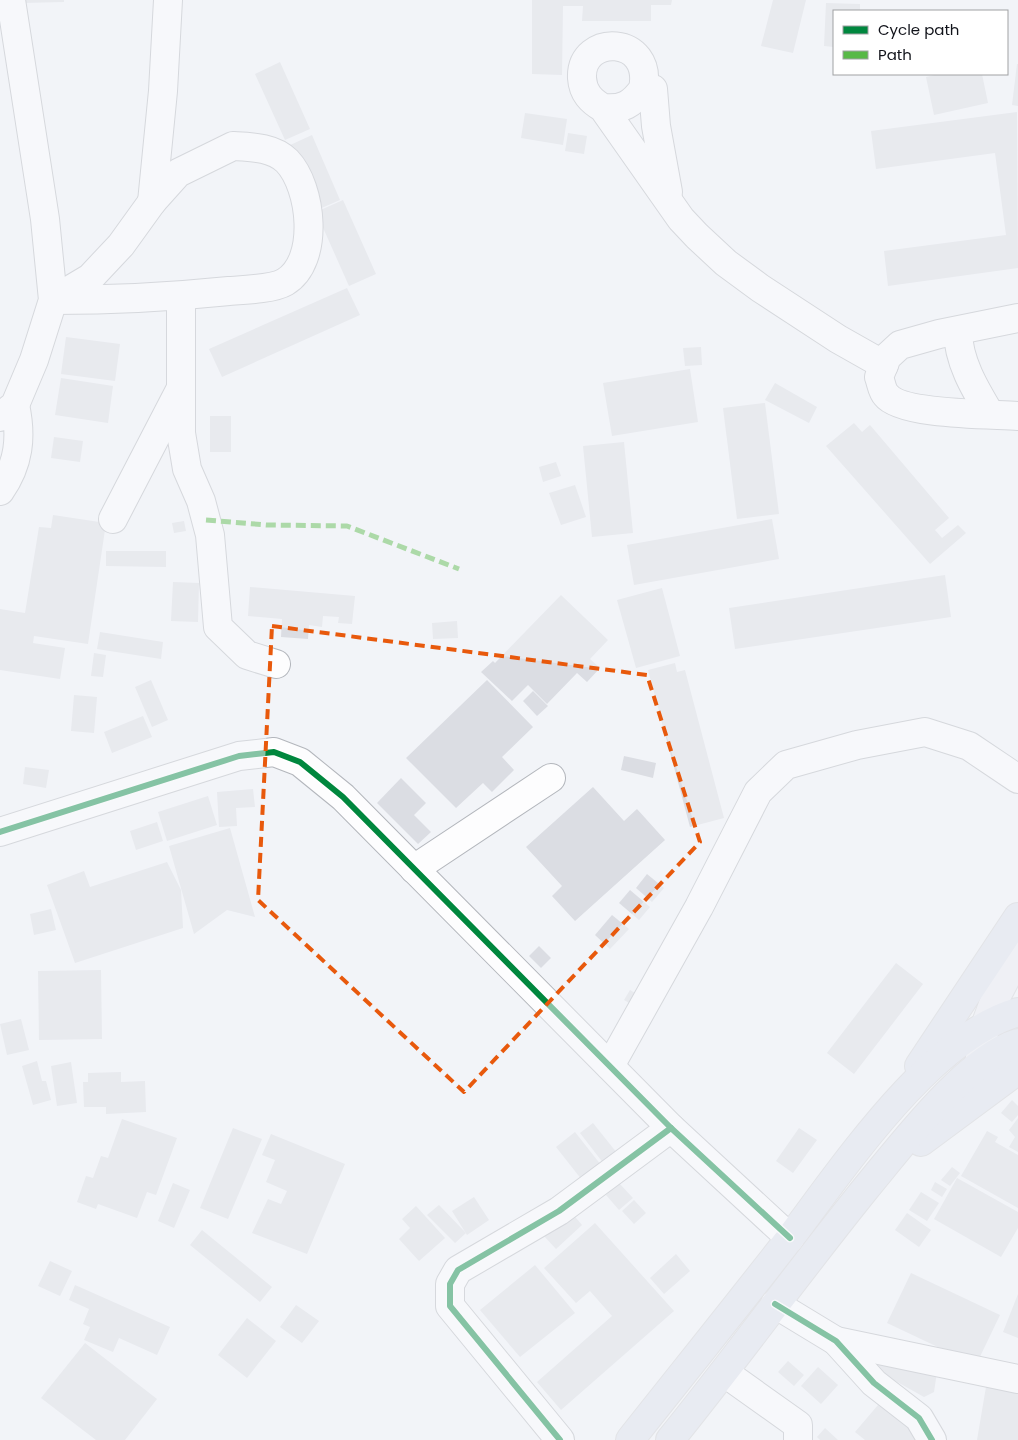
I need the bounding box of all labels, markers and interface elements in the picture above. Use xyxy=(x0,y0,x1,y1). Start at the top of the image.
legend xyxy=(833,10,1008,75)
text: Cycle path xyxy=(878,19,959,40)
text: Path xyxy=(878,44,912,65)

